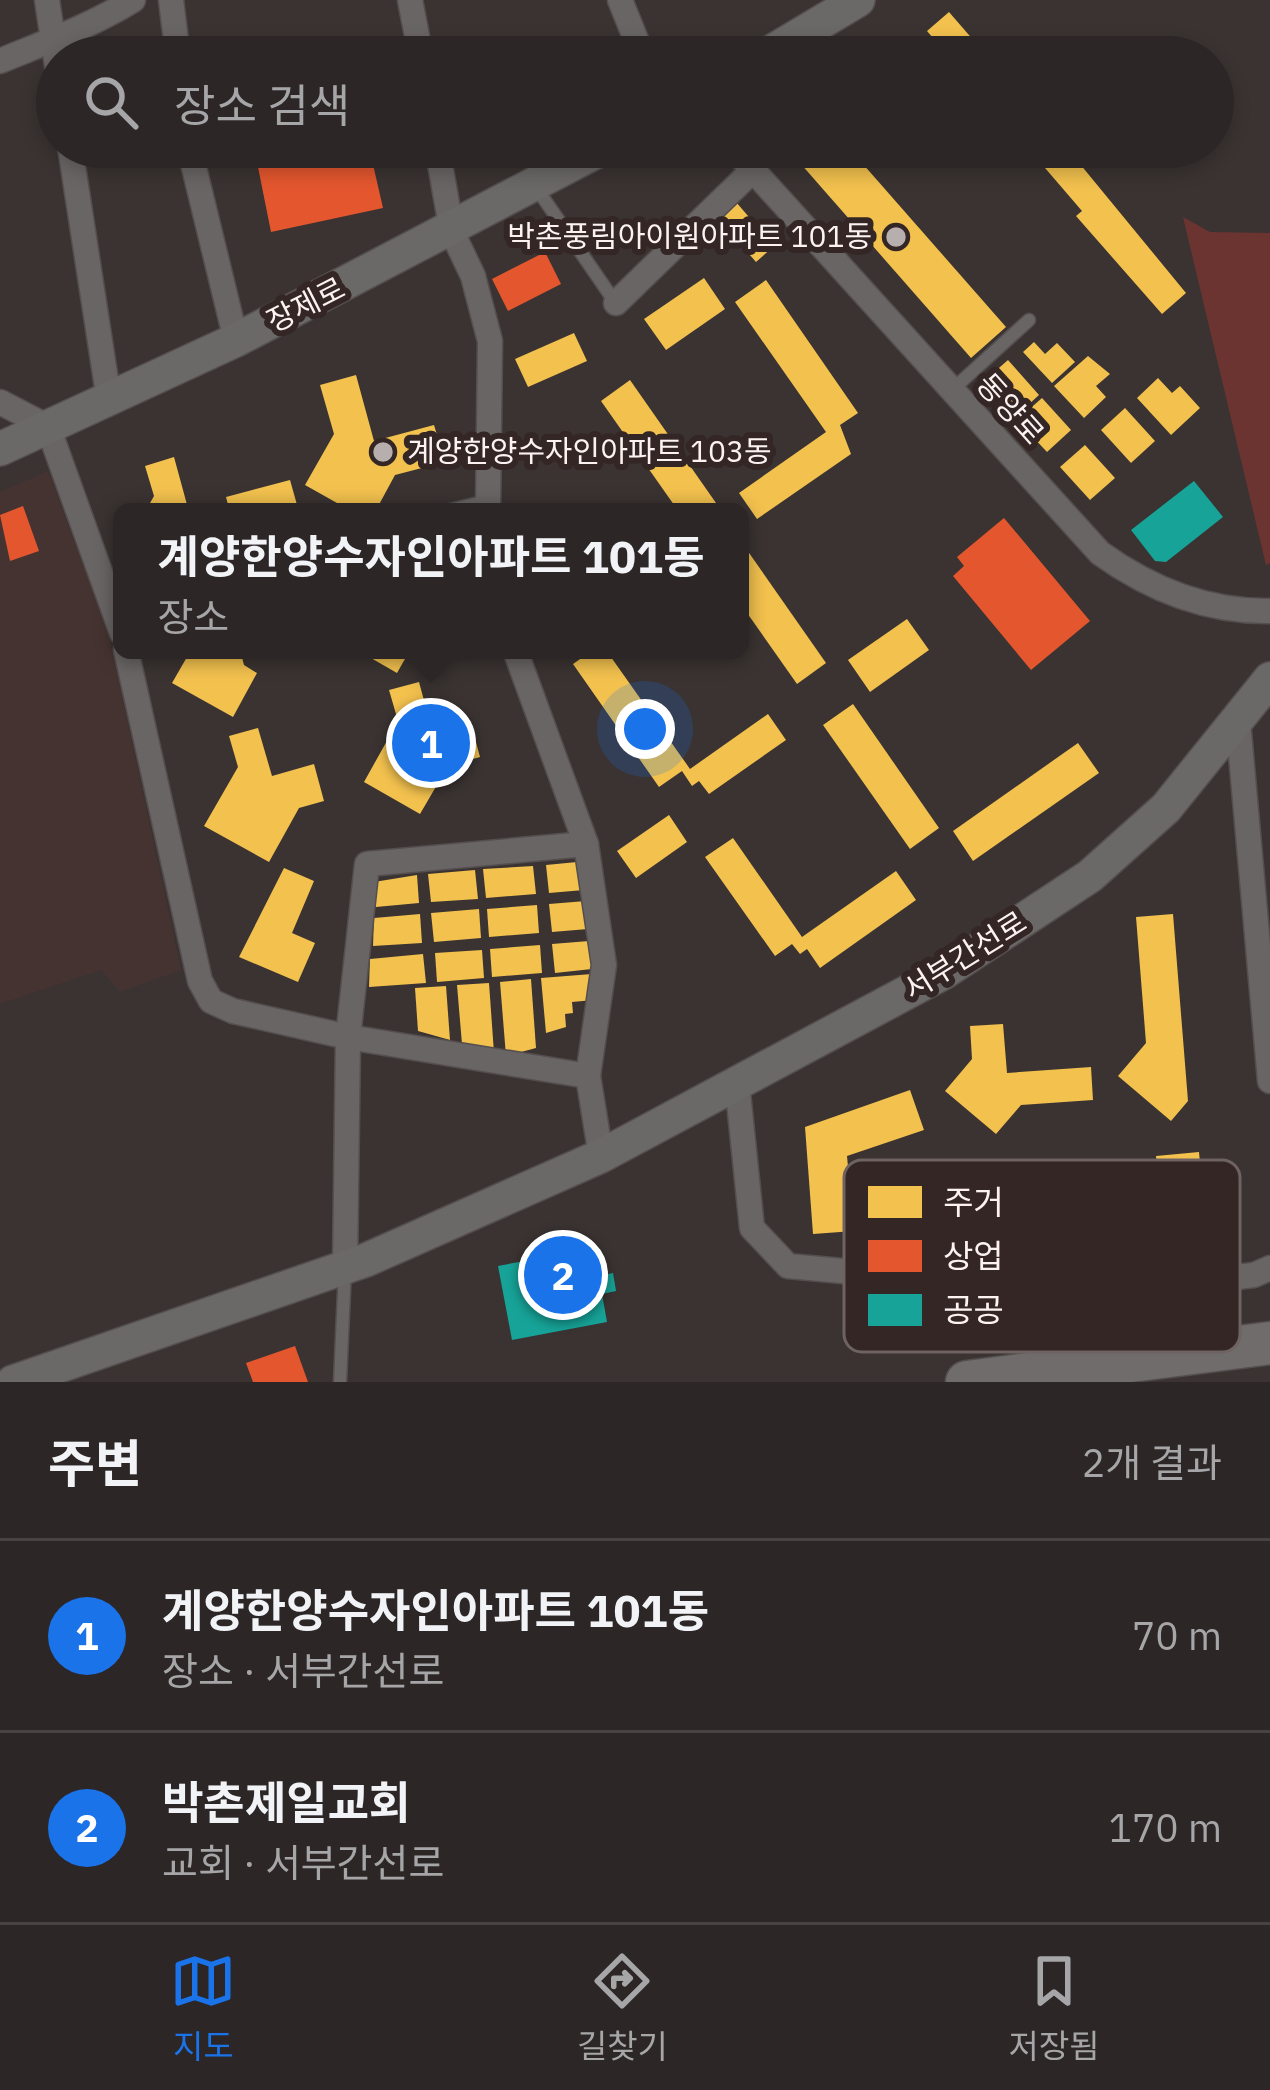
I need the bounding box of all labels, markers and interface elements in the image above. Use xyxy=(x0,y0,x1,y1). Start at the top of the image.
search box xyxy=(36,36,1234,168)
icon: search xyxy=(78,69,144,135)
text: 장소 검색 xyxy=(174,76,350,134)
place label: 박촌풍림아이원아파트 101동 xyxy=(507,216,872,255)
marker: 박촌풍림아이원아파트 101동 xyxy=(883,224,909,250)
street label: 장제로 xyxy=(260,267,351,340)
street label: 동양로 xyxy=(969,364,1053,452)
place label: 계양한양수자인아파트 103동 xyxy=(407,431,772,470)
marker: 계양한양수자인아파트 103동 xyxy=(370,439,396,465)
popup xyxy=(113,503,749,659)
text: 계양한양수자인아파트 101동 xyxy=(157,527,705,585)
text: 장소 xyxy=(157,591,229,642)
pin: 1 xyxy=(392,698,470,788)
your location xyxy=(615,699,675,759)
street label: 서부간선로 xyxy=(895,902,1033,1008)
legend xyxy=(844,1160,1240,1352)
text: 주거 xyxy=(943,1180,1004,1223)
pin: 2 xyxy=(524,1230,602,1320)
text: 상업 xyxy=(943,1234,1004,1277)
text: 공공 xyxy=(943,1288,1004,1331)
text: 주변 xyxy=(48,1430,142,1496)
text: 2개 결과 xyxy=(1082,1437,1222,1488)
text: 계양한양수자인아파트 101동 xyxy=(162,1581,709,1639)
text: 1 xyxy=(75,1610,99,1661)
text: 70 m xyxy=(1132,1610,1222,1661)
text: 장소 · 서부간선로 xyxy=(162,1645,444,1696)
text: 박촌제일교회 xyxy=(162,1773,410,1831)
text: 2 xyxy=(75,1802,99,1853)
text: 170 m xyxy=(1109,1802,1222,1853)
text: 교회 · 서부간선로 xyxy=(162,1837,444,1888)
tab: 지도 xyxy=(170,1948,236,2068)
tab: 길찾기 xyxy=(577,1948,668,2068)
tab: 저장됨 xyxy=(1009,1948,1100,2068)

